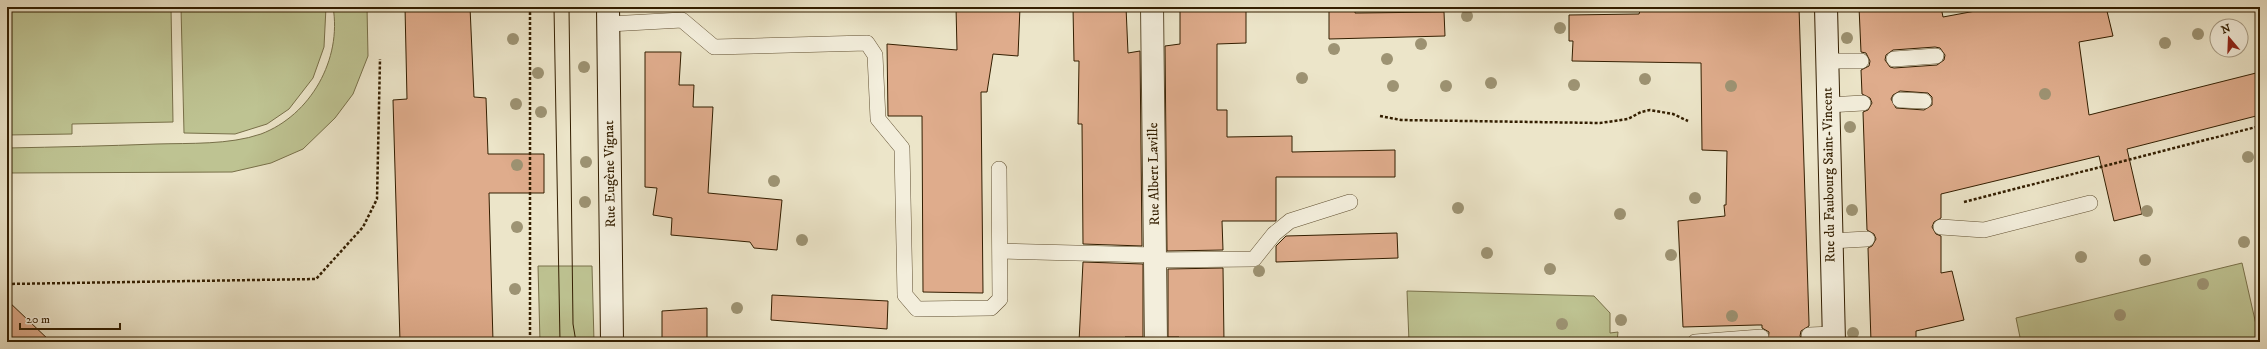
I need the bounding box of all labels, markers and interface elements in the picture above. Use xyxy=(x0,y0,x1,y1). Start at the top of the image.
north arrow xyxy=(2209,18,2249,58)
text: N xyxy=(2220,21,2233,38)
street label: Rue du Faubourg Saint-Vincent xyxy=(1818,87,1840,263)
street label: Rue Eugène Vignat xyxy=(600,120,620,228)
street label: Rue Albert Laville xyxy=(1144,122,1164,226)
scale bar xyxy=(20,305,120,331)
text: 20 m xyxy=(26,312,50,327)

